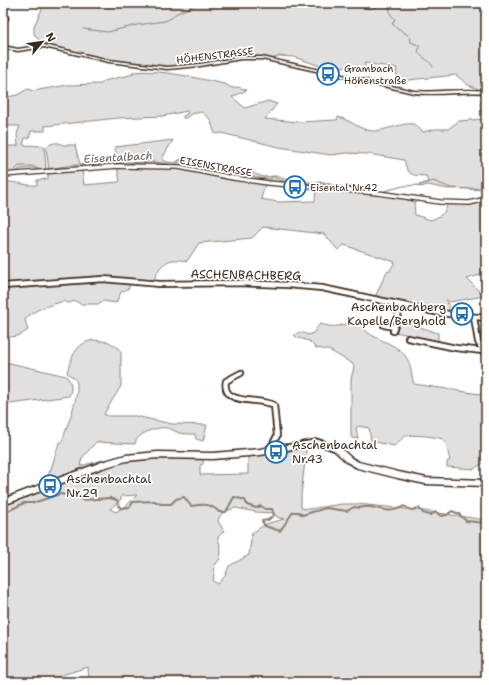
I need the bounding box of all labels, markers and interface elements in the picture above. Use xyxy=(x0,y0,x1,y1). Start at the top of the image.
north arrow xyxy=(22,22,62,62)
text: N xyxy=(42,30,59,45)
street label: HÖHENSTRASSE xyxy=(176,44,255,67)
bus stop icon: Grambach Höhenstraße xyxy=(315,61,341,87)
place label: Grambach Höhenstraße xyxy=(344,62,407,87)
water label: Eisentalbach xyxy=(83,148,153,167)
street label: EISENSTRASSE xyxy=(179,154,253,179)
bus stop icon: Eisental Nr.42 xyxy=(282,174,308,200)
place label: Eisental Nr.42 xyxy=(310,181,378,194)
street label: ASCHENBACHBERG xyxy=(190,266,302,284)
place label: Aschenbachberg Kapelle/Berghold xyxy=(347,299,446,329)
bus stop icon: Aschenbachberg Kapelle/Berghold xyxy=(449,301,475,327)
place label: Aschenbachtal Nr.43 xyxy=(292,437,377,467)
bus stop icon: Aschenbachtal Nr.43 xyxy=(263,439,289,465)
place label: Aschenbachtal Nr.29 xyxy=(66,471,151,501)
bus stop icon: Aschenbachtal Nr.29 xyxy=(37,473,63,499)

